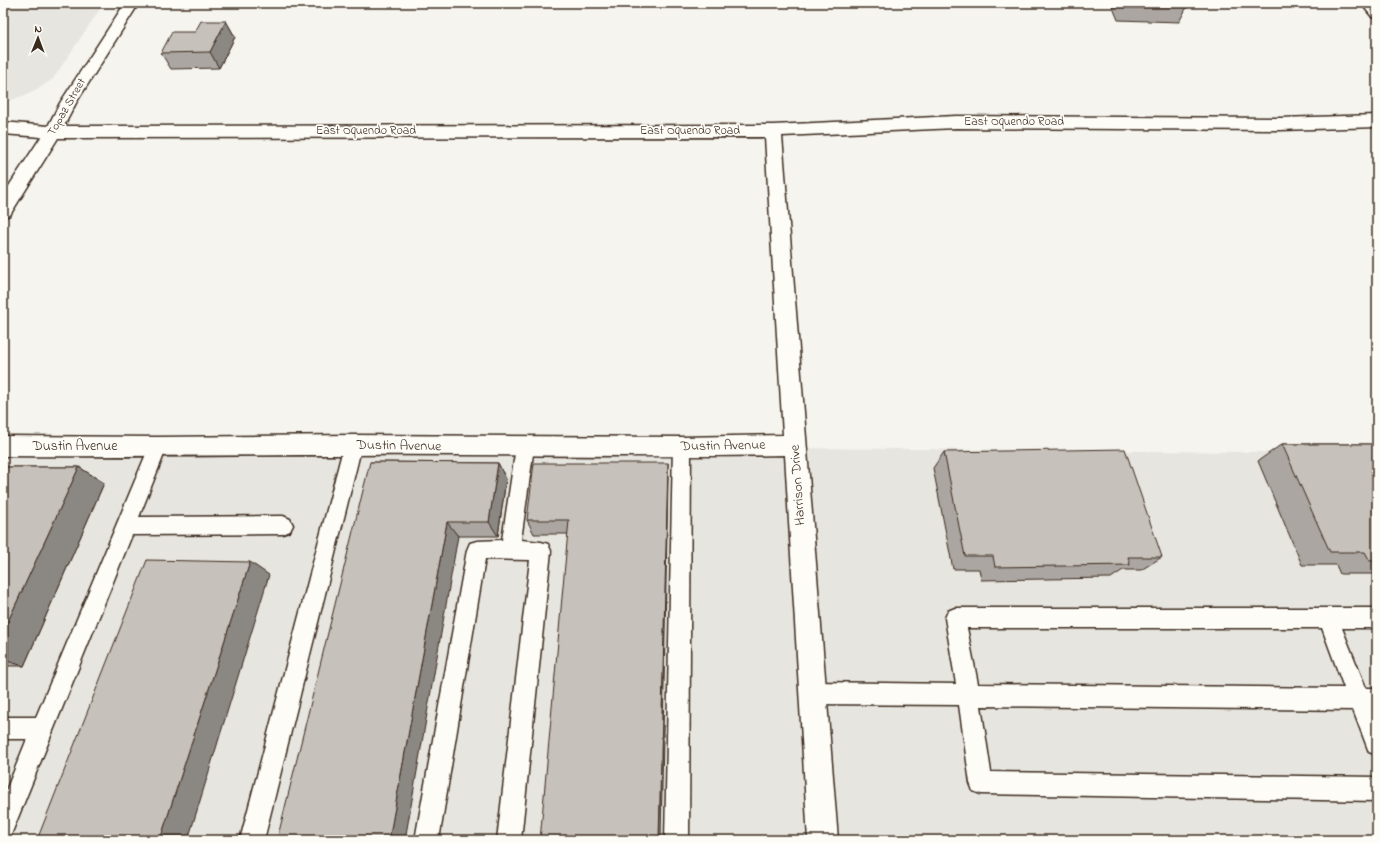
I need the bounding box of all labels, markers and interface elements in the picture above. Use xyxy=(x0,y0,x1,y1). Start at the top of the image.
north arrow xyxy=(18,18,58,58)
text: N xyxy=(34,21,42,37)
street label: Topaz Street xyxy=(43,75,91,139)
street label: East Oquendo Road xyxy=(964,113,1064,131)
street label: East Oquendo Road xyxy=(316,122,416,140)
street label: East Oquendo Road xyxy=(640,122,740,140)
street label: Dustin Avenue xyxy=(355,435,442,457)
street label: Dustin Avenue xyxy=(679,435,766,457)
street label: Dustin Avenue xyxy=(32,436,118,457)
street label: Harrison Drive xyxy=(785,443,811,526)

